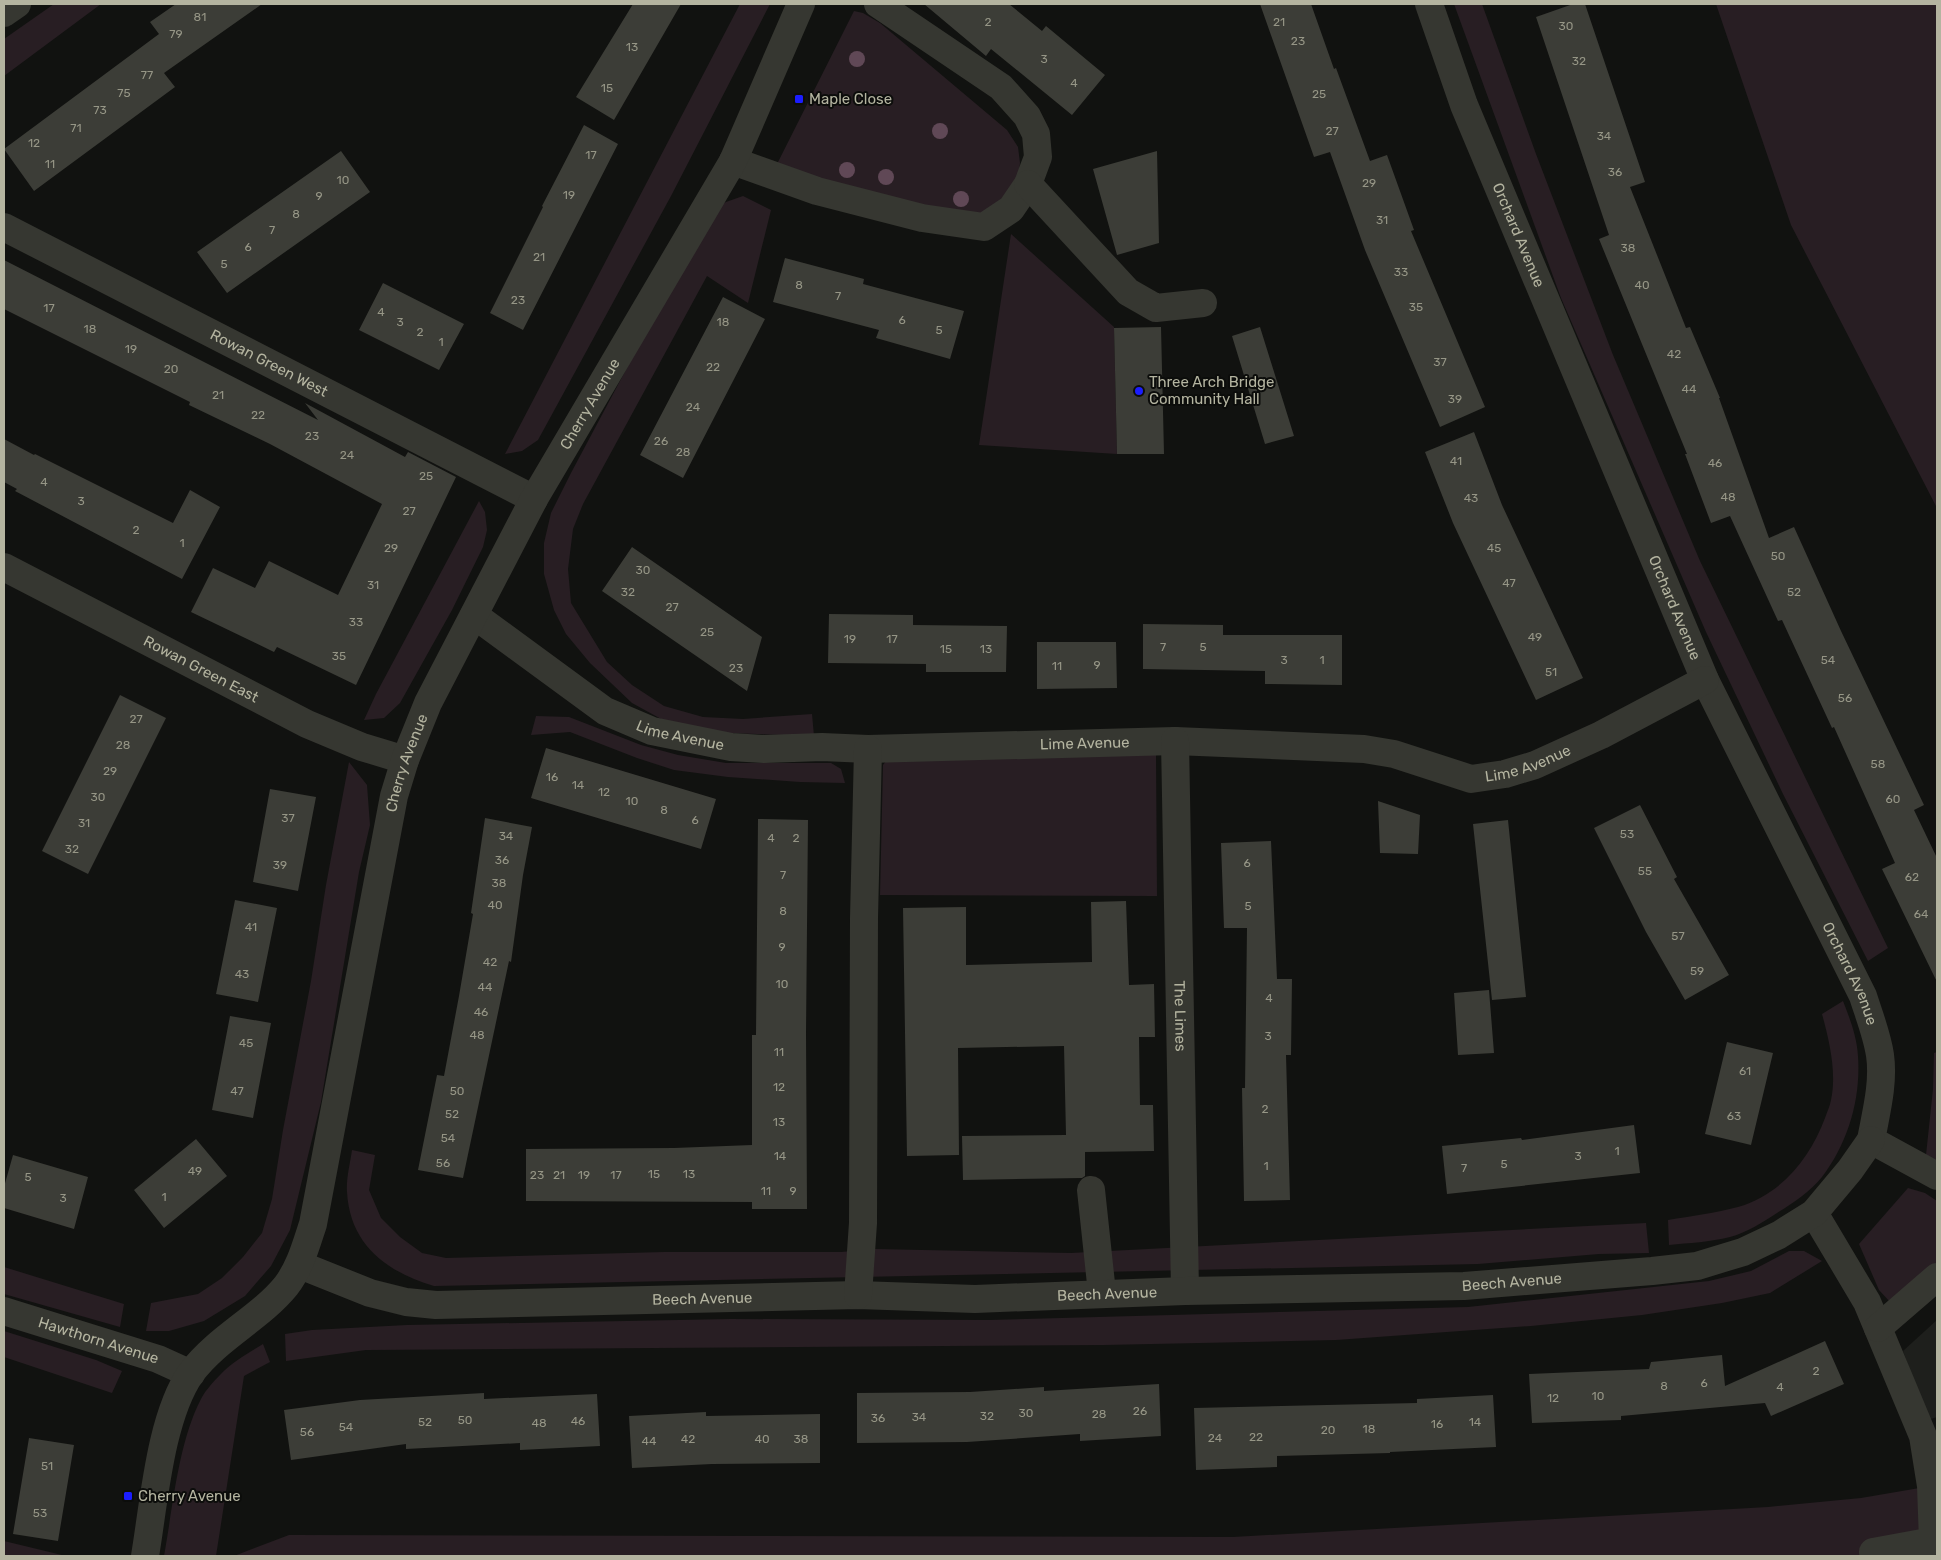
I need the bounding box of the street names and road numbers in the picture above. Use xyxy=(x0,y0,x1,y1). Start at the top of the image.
street label: Orchard Avenue xyxy=(1489,180,1548,290)
street label: Rowan Green West xyxy=(207,325,331,401)
street label: Cherry Avenue xyxy=(556,355,624,453)
street label: Orchard Avenue xyxy=(1645,553,1705,663)
street label: Rowan Green East xyxy=(140,632,262,706)
street label: Cherry Avenue xyxy=(382,711,432,814)
street label: Lime Avenue xyxy=(633,716,726,754)
street label: Lime Avenue xyxy=(1040,733,1130,754)
street label: Lime Avenue xyxy=(1484,741,1574,786)
street label: Orchard Avenue xyxy=(1818,919,1881,1027)
street label: The Limes xyxy=(1170,980,1190,1052)
street label: Beech Avenue xyxy=(1461,1269,1562,1295)
street label: Beech Avenue xyxy=(1057,1283,1157,1305)
street label: Beech Avenue xyxy=(652,1289,753,1309)
street label: Hawthorn Avenue xyxy=(36,1313,161,1368)

